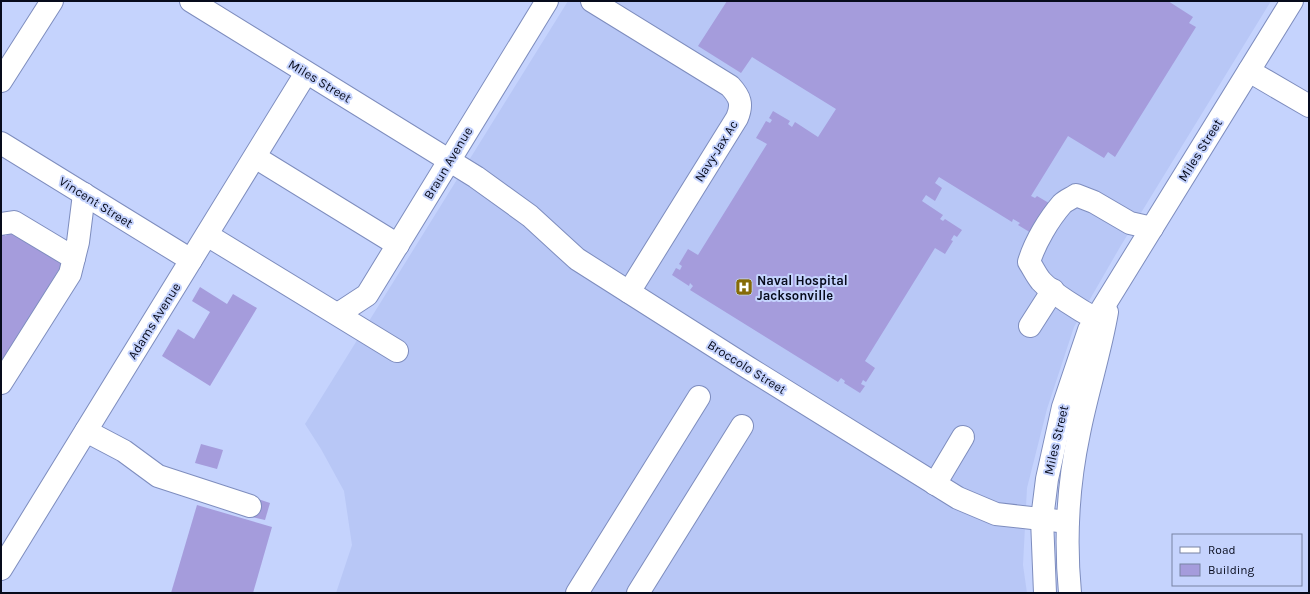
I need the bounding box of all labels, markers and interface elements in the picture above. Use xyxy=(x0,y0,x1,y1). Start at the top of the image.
street label: Miles Street xyxy=(286,56,354,106)
street label: Miles Street xyxy=(1175,116,1225,184)
street label: Navy-Jax Ac xyxy=(691,118,741,184)
street label: Braun Avenue xyxy=(421,124,476,202)
street label: Vincent Street xyxy=(56,173,136,231)
place label: Naval Hospital Jacksonville xyxy=(757,273,848,303)
hospital icon: Naval Hospital Jacksonville xyxy=(734,277,754,297)
street label: Adams Avenue xyxy=(125,280,184,362)
street label: Broccolo Street xyxy=(705,337,789,397)
street label: Miles Street xyxy=(1041,404,1071,476)
legend xyxy=(1172,534,1302,586)
text: Road xyxy=(1208,543,1236,557)
text: Building xyxy=(1208,563,1255,577)

